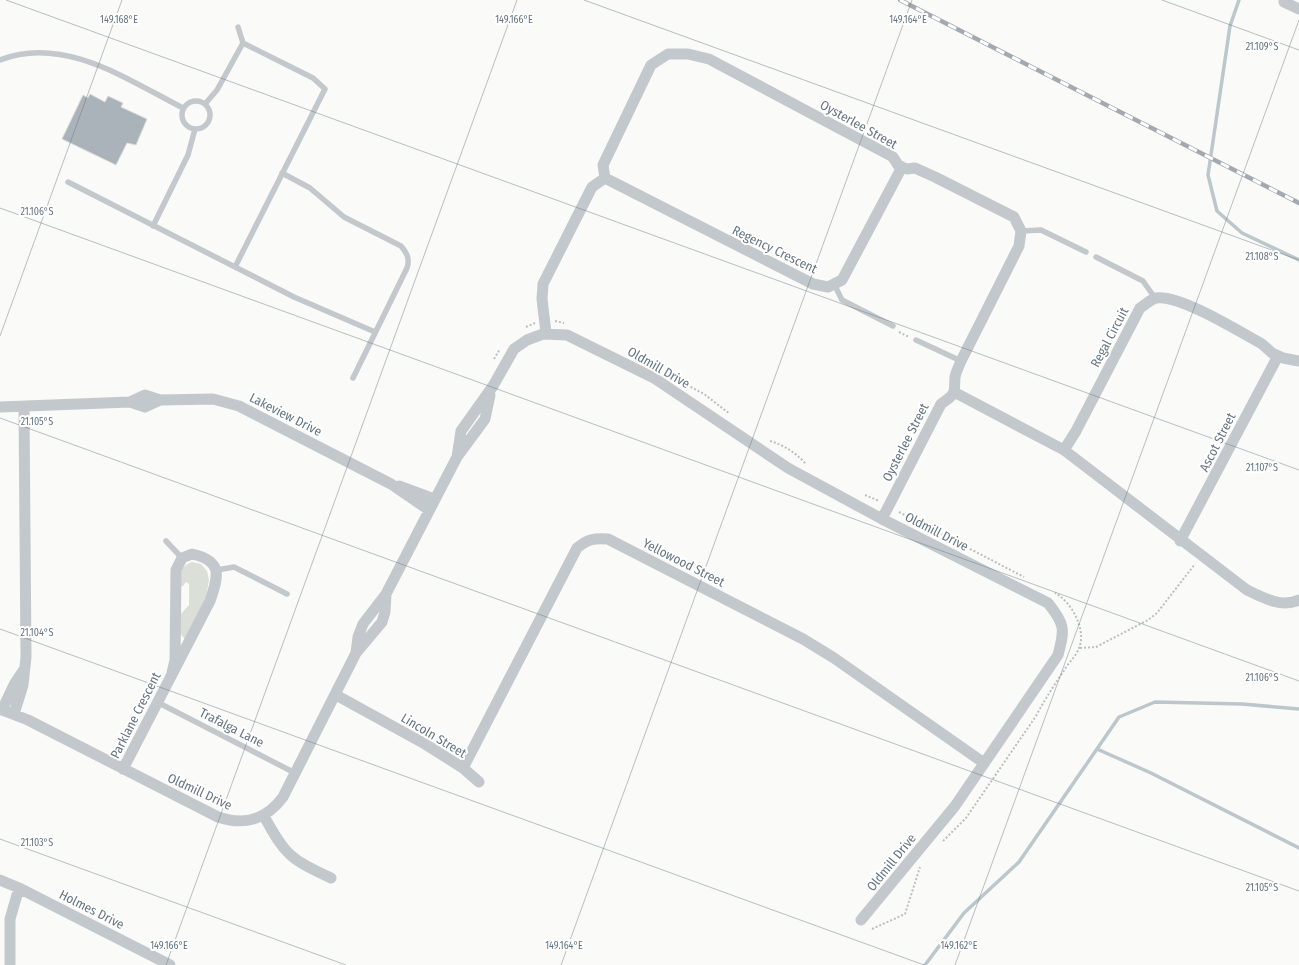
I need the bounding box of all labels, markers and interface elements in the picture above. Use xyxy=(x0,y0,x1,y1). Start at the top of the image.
text: 149.168°E xyxy=(100,14,138,26)
text: 149.166°E xyxy=(495,14,533,26)
text: 149.164°E xyxy=(889,14,927,26)
text: 21.109°S xyxy=(1246,41,1278,53)
street label: Oysterlee Street xyxy=(818,97,901,152)
text: 21.106°S xyxy=(21,206,53,218)
street label: Regency Crescent xyxy=(730,222,820,277)
text: 21.108°S xyxy=(1246,251,1279,263)
street label: Regal Circuit xyxy=(1087,304,1132,370)
street label: Oldmill Drive xyxy=(625,344,692,391)
street label: Lakeview Drive xyxy=(247,390,324,439)
street label: Oysterlee Street xyxy=(879,400,932,484)
street label: Ascot Street xyxy=(1196,410,1239,474)
text: 21.105°S xyxy=(21,416,53,428)
text: 21.107°S xyxy=(1246,462,1278,474)
street label: Oldmill Drive xyxy=(903,509,971,554)
street label: Yellowood Street xyxy=(640,535,728,590)
text: 21.104°S xyxy=(21,627,53,639)
street label: Parklane Crescent xyxy=(107,669,164,761)
text: 21.106°S xyxy=(1246,672,1278,684)
street label: Trafalga Lane xyxy=(197,705,266,750)
street label: Lincoln Street xyxy=(398,710,470,761)
street label: Oldmill Drive xyxy=(165,770,234,813)
street label: Oldmill Drive xyxy=(864,831,919,894)
text: 21.103°S xyxy=(21,837,53,849)
text: 21.105°S xyxy=(1246,882,1278,894)
street label: Holmes Drive xyxy=(57,887,127,932)
text: 149.166°E xyxy=(150,940,188,952)
text: 149.164°E xyxy=(545,940,583,952)
text: 149.162°E xyxy=(940,940,978,952)

